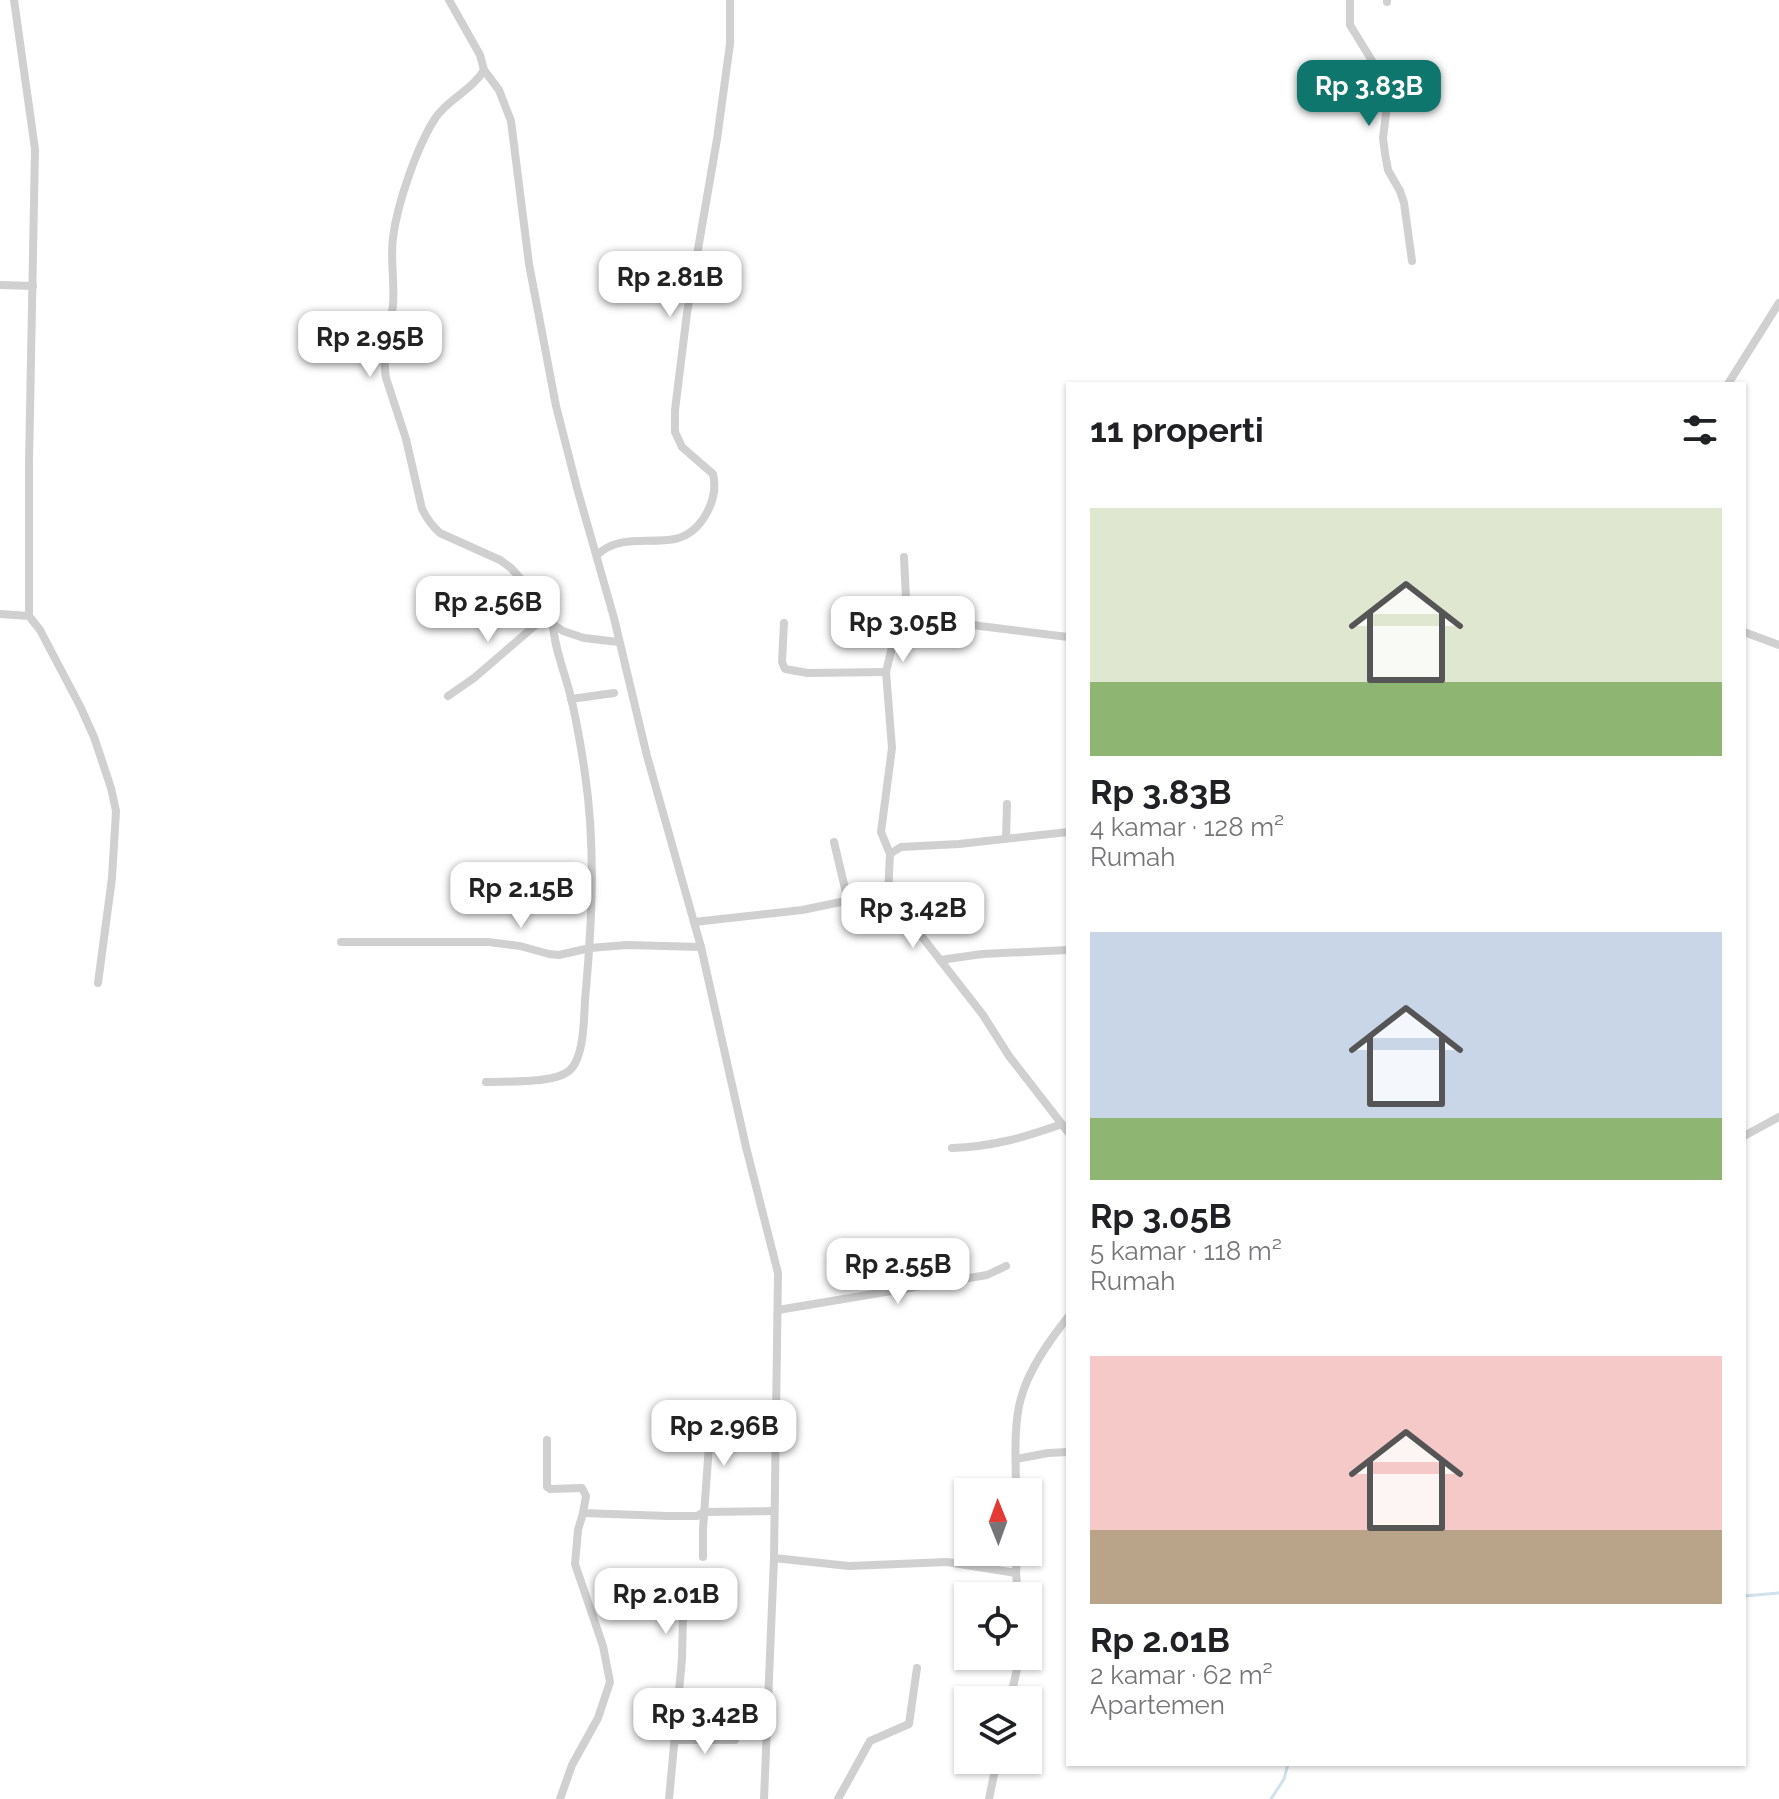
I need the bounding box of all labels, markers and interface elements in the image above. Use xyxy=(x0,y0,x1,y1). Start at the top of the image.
pin: Rp 3.83B xyxy=(1286,60,1452,128)
text: Rp 3.83B xyxy=(1315,71,1423,101)
pin: Rp 2.81B xyxy=(587,251,753,319)
text: Rp 2.81B xyxy=(617,262,723,292)
pin: Rp 2.95B xyxy=(287,311,453,379)
text: Rp 2.95B xyxy=(316,322,424,352)
icon: filters xyxy=(1678,408,1722,452)
text: 11 properti xyxy=(1090,410,1264,450)
icon: home xyxy=(1334,560,1478,704)
pin: Rp 2.56B xyxy=(405,576,571,644)
text: Rp 2.56B xyxy=(434,587,542,617)
pin: Rp 3.05B xyxy=(820,596,986,664)
text: Rp 3.05B xyxy=(849,607,957,637)
text: Rp 3.83B xyxy=(1090,772,1231,812)
text: 4 kamar · 128 m² xyxy=(1090,812,1284,842)
text: Rumah xyxy=(1090,842,1175,872)
pin: Rp 2.15B xyxy=(438,862,604,930)
text: Rp 2.15B xyxy=(468,873,574,903)
pin: Rp 3.42B xyxy=(830,882,996,950)
text: Rp 3.42B xyxy=(859,893,967,923)
icon: home xyxy=(1334,984,1478,1128)
text: Rp 3.05B xyxy=(1090,1196,1232,1236)
text: 5 kamar · 118 m² xyxy=(1090,1236,1282,1266)
pin: Rp 2.55B xyxy=(815,1238,981,1306)
text: Rp 2.55B xyxy=(845,1249,951,1279)
text: Rumah xyxy=(1090,1266,1175,1296)
pin: Rp 2.96B xyxy=(641,1400,807,1468)
icon: home xyxy=(1334,1408,1478,1552)
text: Rp 2.96B xyxy=(669,1411,779,1441)
north arrow xyxy=(954,1478,1042,1566)
map controls xyxy=(954,1478,1042,1774)
pin: Rp 2.01B xyxy=(583,1568,749,1636)
text: Rp 2.01B xyxy=(613,1579,719,1609)
button: locate xyxy=(954,1582,1042,1670)
text: Rp 2.01B xyxy=(1090,1620,1230,1660)
text: 2 kamar · 62 m² xyxy=(1090,1660,1273,1690)
button: layers xyxy=(954,1686,1042,1774)
pin: Rp 3.42B xyxy=(622,1688,788,1756)
text: Apartemen xyxy=(1090,1690,1225,1720)
text: Rp 3.42B xyxy=(651,1699,759,1729)

